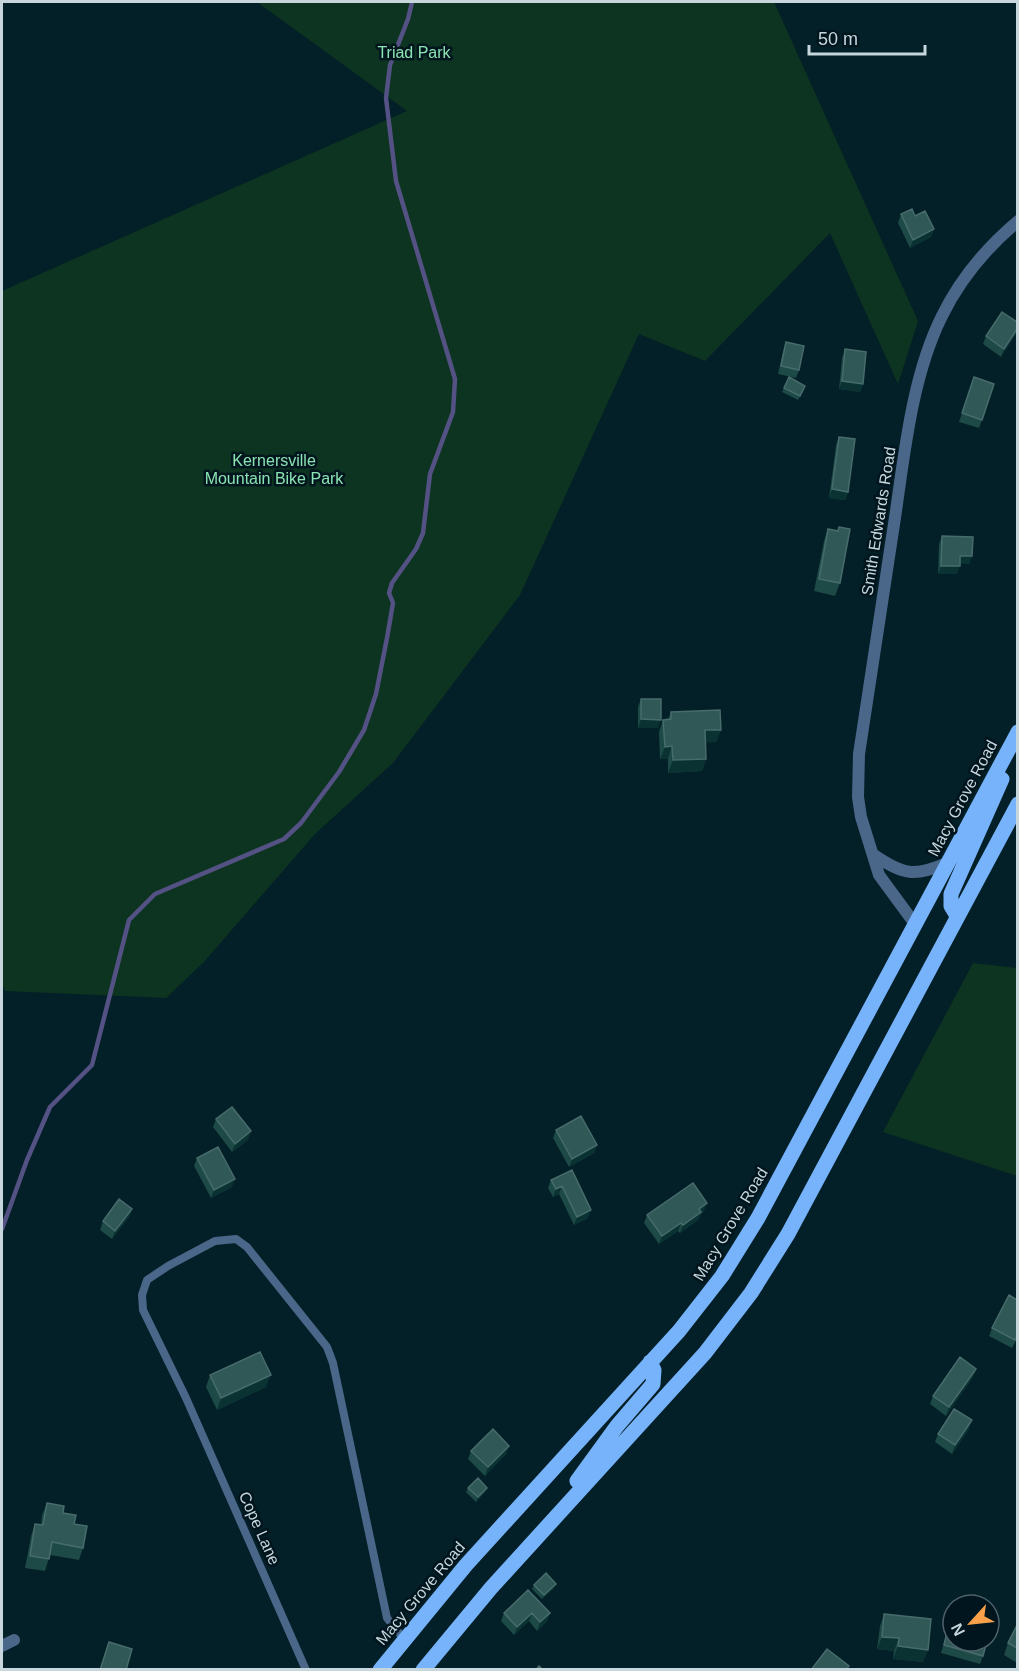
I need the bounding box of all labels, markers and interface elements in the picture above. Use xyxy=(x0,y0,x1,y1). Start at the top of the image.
scale bar xyxy=(809,18,924,56)
text: 50 m xyxy=(818,29,858,49)
park label: Triad Park xyxy=(377,44,452,61)
street label: Smith Edwards Road xyxy=(858,446,899,597)
park label: Kernersville Mountain Bike Park xyxy=(205,452,344,487)
street label: Macy Grove Road xyxy=(925,737,1000,859)
street label: Macy Grove Road xyxy=(690,1165,771,1284)
street label: Cope Lane xyxy=(236,1489,283,1568)
street label: Macy Grove Road xyxy=(372,1538,468,1648)
north arrow xyxy=(941,1593,1001,1653)
text: N xyxy=(948,1621,968,1639)

